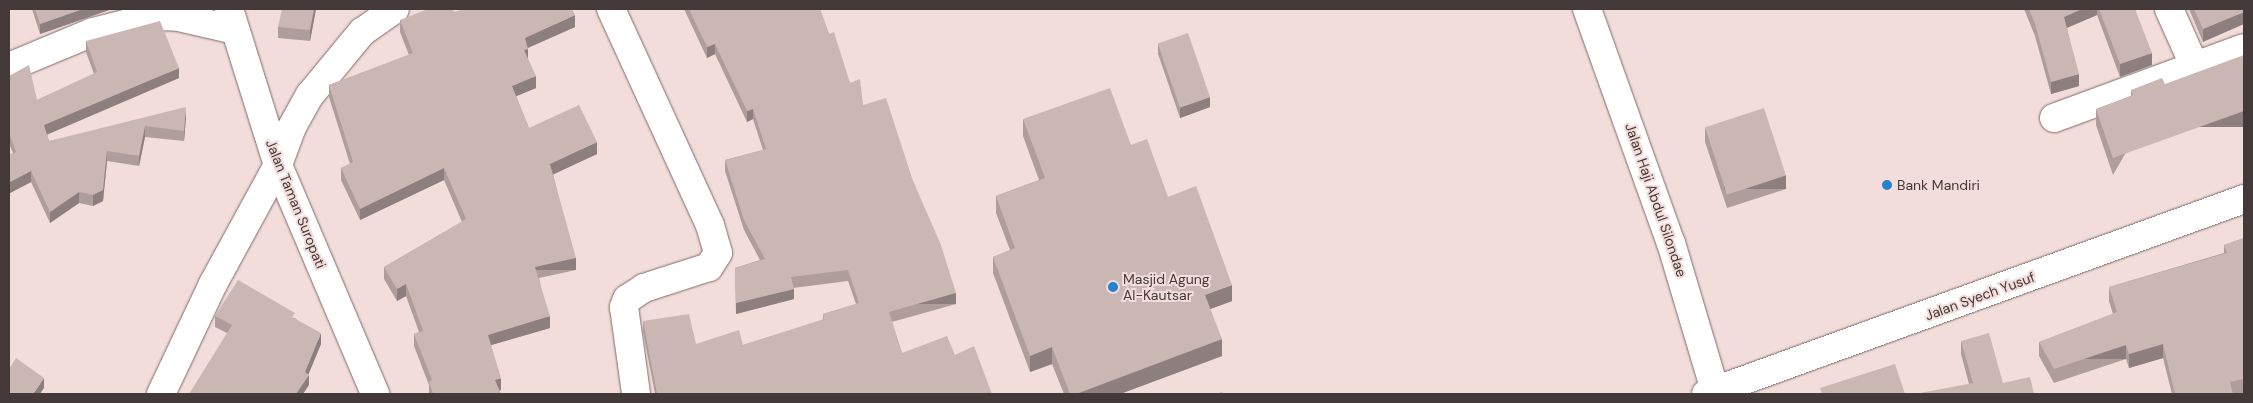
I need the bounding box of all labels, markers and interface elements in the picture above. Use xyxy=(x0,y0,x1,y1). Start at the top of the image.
street label: Jalan Haji Abdul Silondae xyxy=(1622,121,1690,279)
street label: Jalan Taman Suropati xyxy=(262,137,330,271)
place label: Bank Mandiri xyxy=(1897,177,1980,193)
marker: Bank Mandiri xyxy=(1881,179,1893,191)
street label: Jalan Syech Yusuf xyxy=(1923,268,2037,324)
place label: Masjid Agung Al-Kautsar xyxy=(1123,271,1210,304)
marker: Masjid Agung Al-Kautsar xyxy=(1107,281,1119,293)

